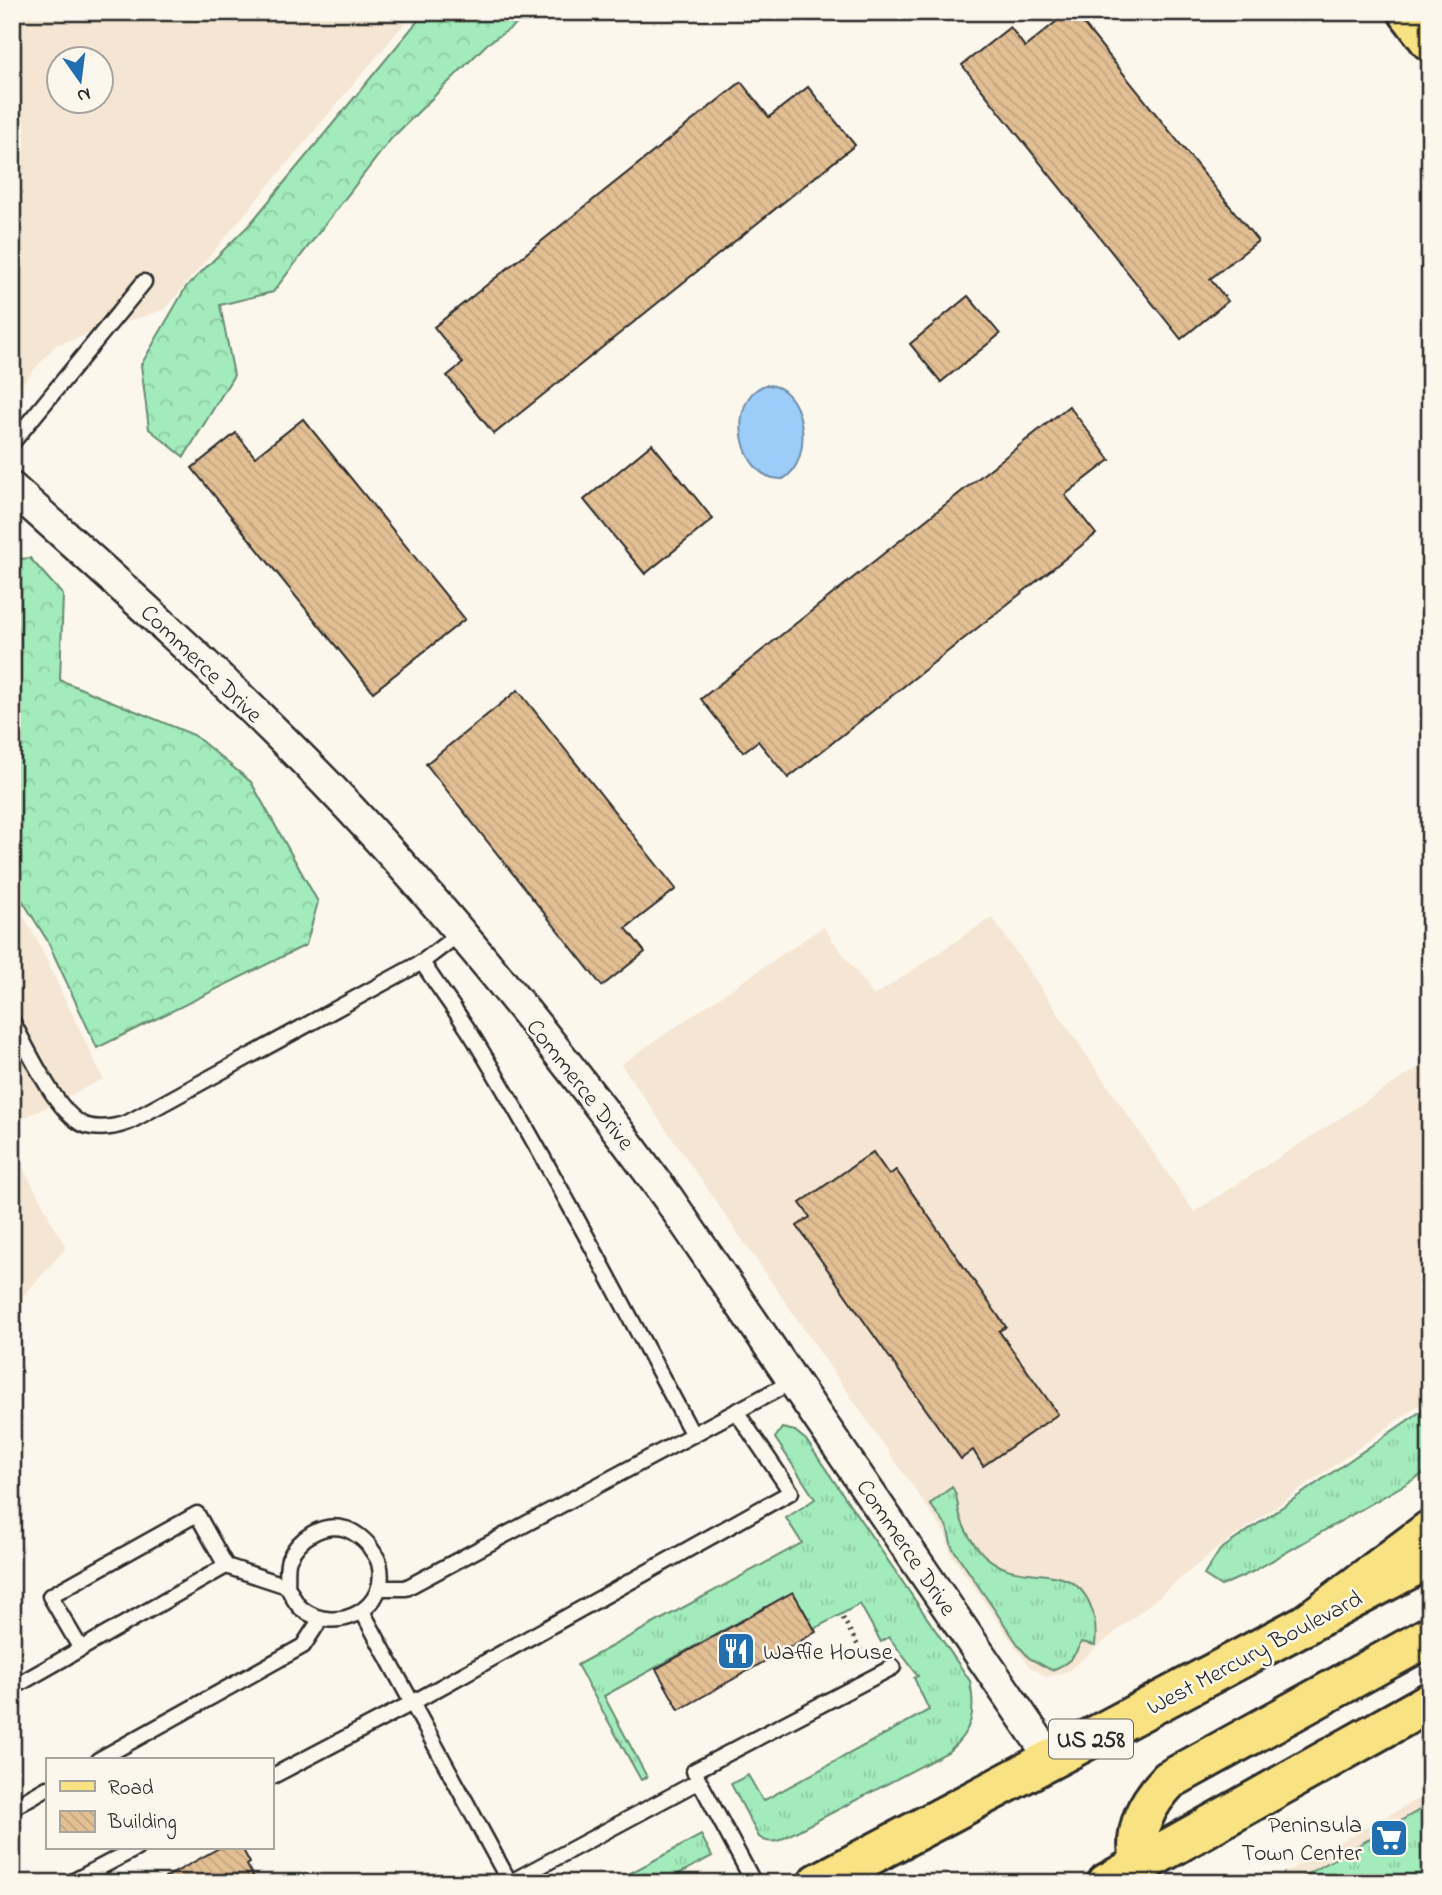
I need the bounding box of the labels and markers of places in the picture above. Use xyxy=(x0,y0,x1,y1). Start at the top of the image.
restaurant icon: Waffle House xyxy=(715,1630,757,1672)
place label: Waffle House xyxy=(763,1636,893,1671)
place label: Peninsula Town Center xyxy=(1241,1809,1363,1872)
supermarket icon: Peninsula Town Center xyxy=(1368,1817,1410,1859)

